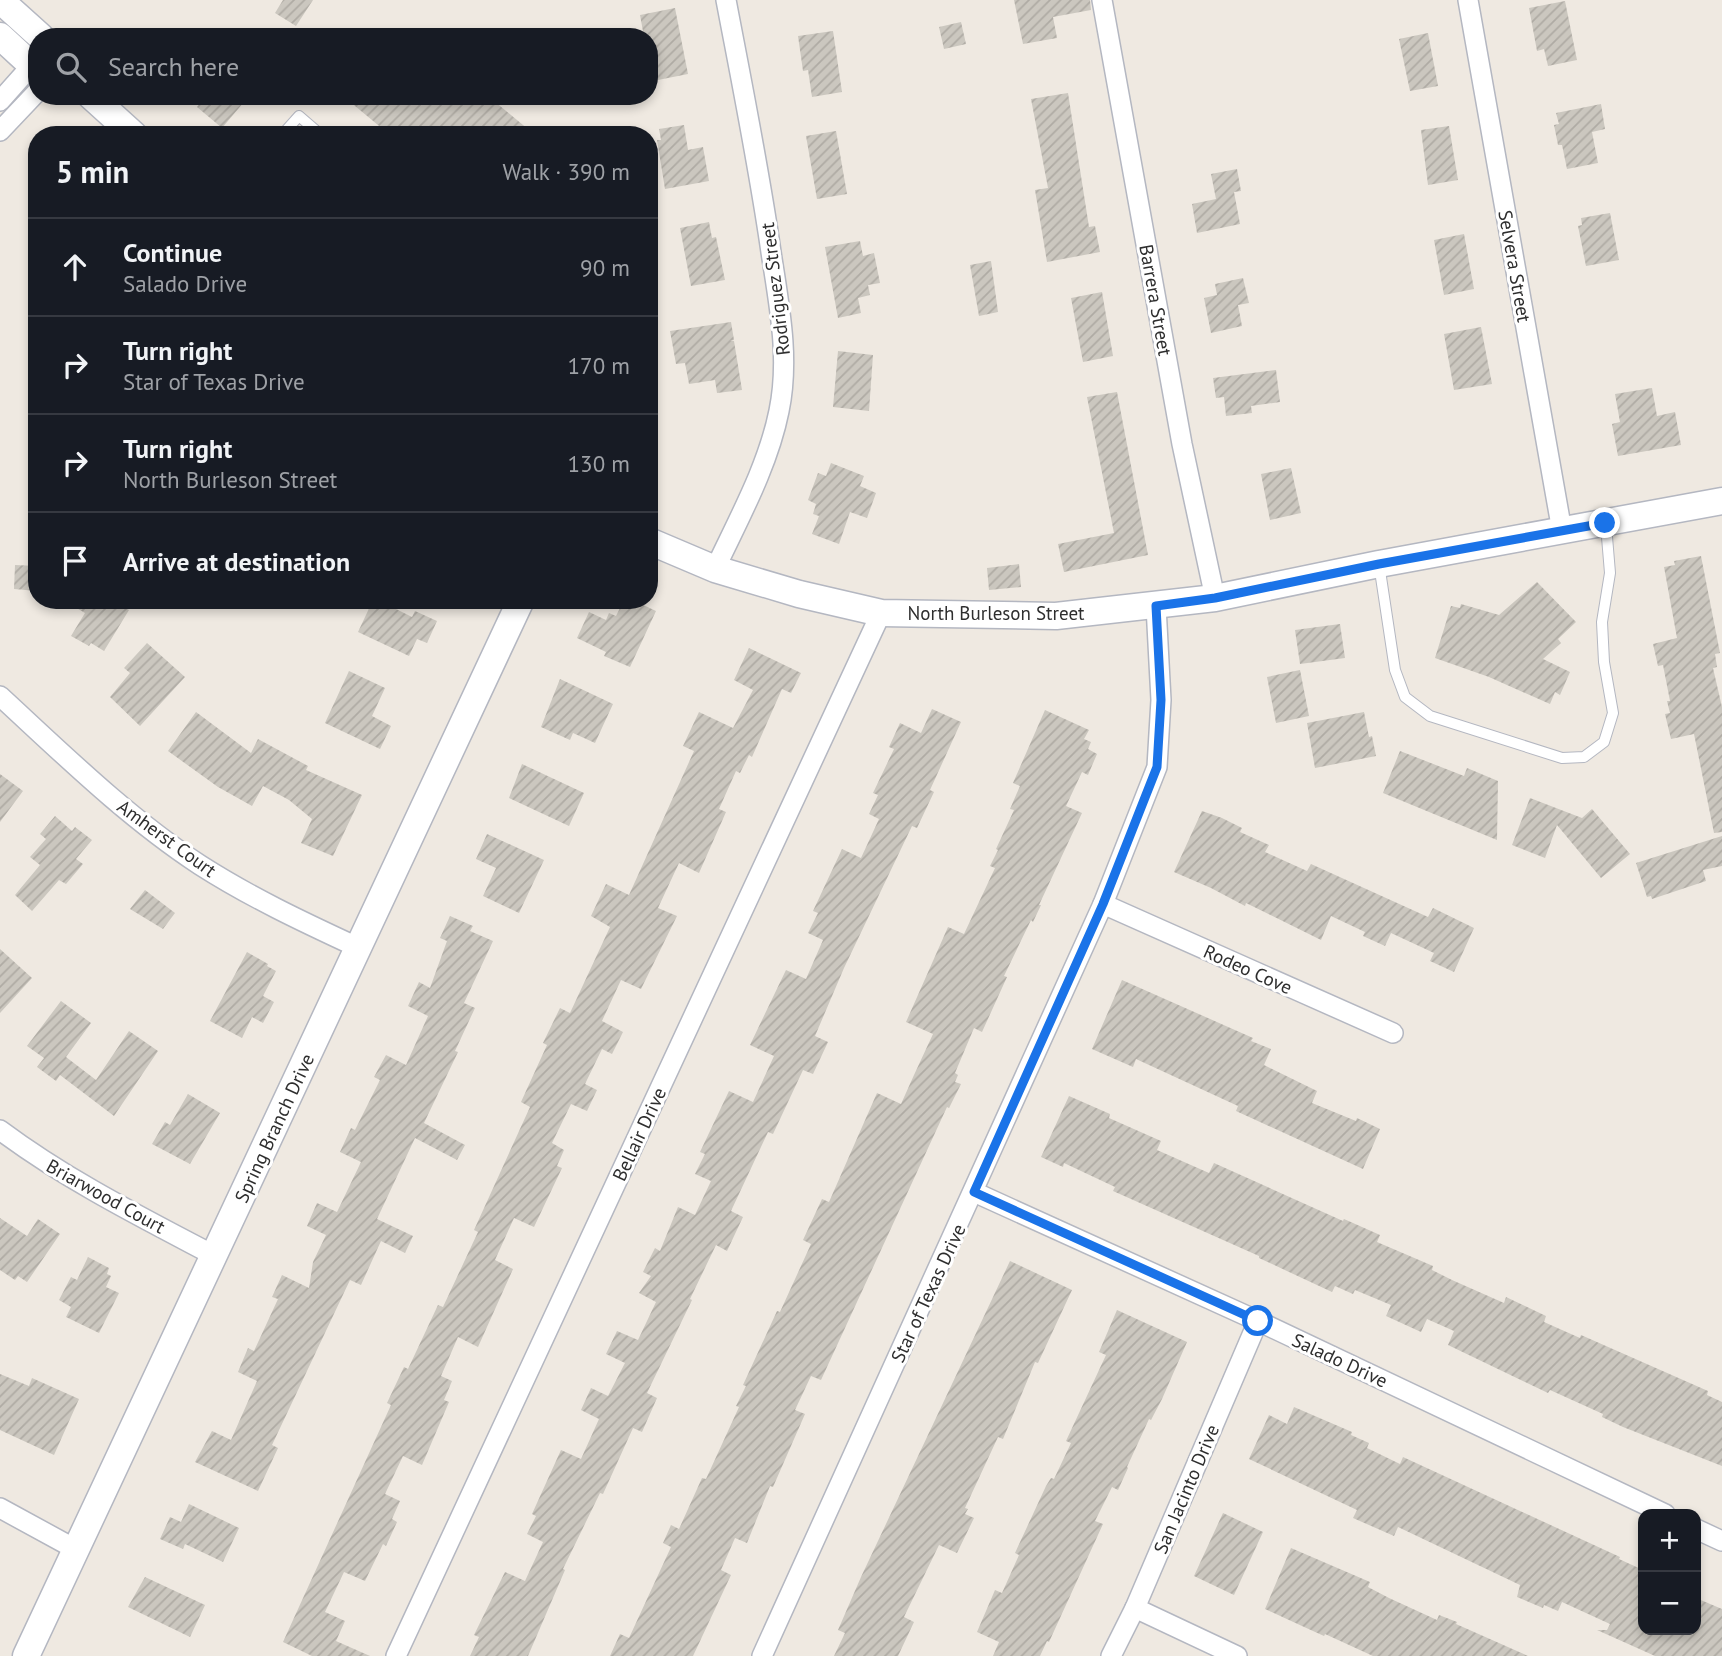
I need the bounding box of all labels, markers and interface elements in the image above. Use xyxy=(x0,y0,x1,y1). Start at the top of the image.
search box xyxy=(28,28,658,105)
icon: search xyxy=(52,48,90,86)
text: Search here xyxy=(108,50,239,83)
text: 5 min xyxy=(56,152,129,191)
text: Walk · 390 m xyxy=(503,157,630,186)
street label: Selvera Street xyxy=(1493,208,1537,324)
street label: Rodriguez Street xyxy=(755,221,795,357)
text: Continue xyxy=(123,236,222,269)
street label: Barrera Street xyxy=(1134,242,1178,358)
icon: ahead xyxy=(56,248,94,286)
text: 90 m xyxy=(580,253,630,282)
text: Salado Drive xyxy=(123,269,247,298)
text: Turn right xyxy=(123,334,232,367)
icon: right xyxy=(56,346,94,384)
text: 170 m xyxy=(568,351,630,380)
text: Star of Texas Drive xyxy=(123,367,305,396)
text: Turn right xyxy=(123,432,232,465)
icon: right xyxy=(56,444,94,482)
text: 130 m xyxy=(568,449,630,478)
text: North Burleson Street xyxy=(123,465,337,494)
route end xyxy=(1589,507,1620,538)
icon: arrive xyxy=(56,542,94,580)
text: Arrive at destination xyxy=(123,545,350,578)
street label: North Burleson Street xyxy=(907,601,1085,625)
street label: Amherst Court xyxy=(113,794,222,882)
street label: Rodeo Cove xyxy=(1200,939,1296,999)
street label: Spring Branch Drive xyxy=(229,1050,319,1206)
street label: Bellair Drive xyxy=(607,1083,671,1185)
street label: Briarwood Court xyxy=(42,1153,170,1239)
street label: Star of Texas Drive xyxy=(885,1220,971,1366)
route start xyxy=(1242,1305,1273,1336)
street label: Salado Drive xyxy=(1288,1327,1392,1393)
street label: San Jacinto Drive xyxy=(1148,1421,1224,1557)
map controls xyxy=(1638,1509,1701,1635)
button: + xyxy=(1638,1509,1701,1572)
button: − xyxy=(1638,1572,1701,1635)

